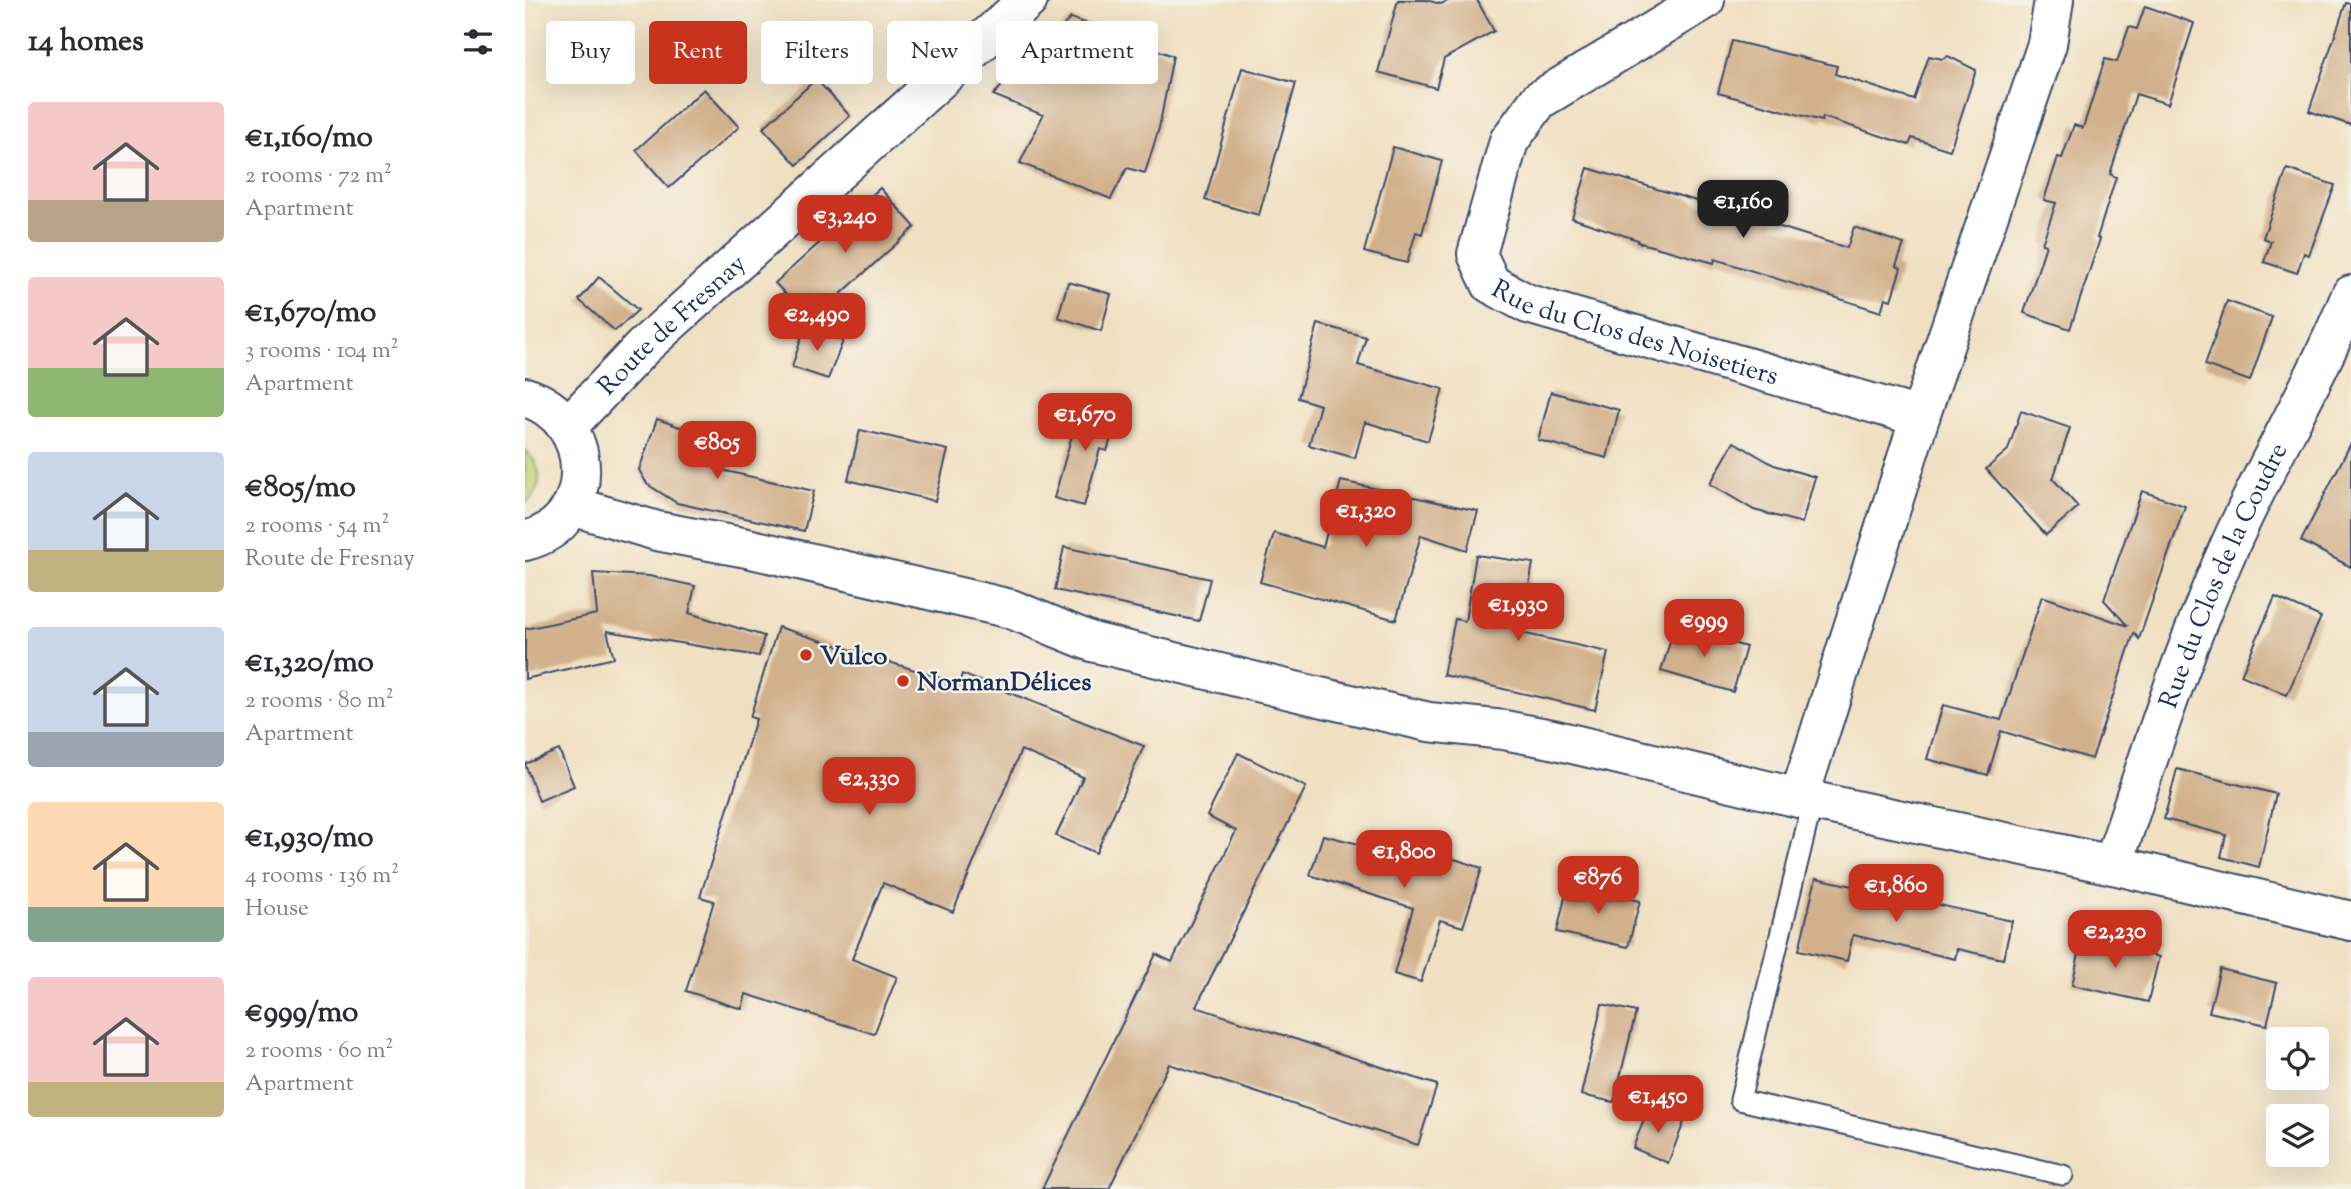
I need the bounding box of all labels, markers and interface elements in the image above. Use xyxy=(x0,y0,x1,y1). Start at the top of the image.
text: 14 homes xyxy=(28,21,144,64)
chip: Buy xyxy=(546,21,635,84)
chip: Rent xyxy=(649,21,747,84)
chip: Filters xyxy=(761,21,873,84)
chip: New xyxy=(887,21,982,84)
chip: Apartment xyxy=(996,21,1158,84)
icon: filters xyxy=(459,23,497,61)
text: €1,160/mo xyxy=(245,117,373,160)
icon: home xyxy=(84,130,168,214)
text: 2 rooms · 72 m² xyxy=(245,160,392,193)
pin: €1,160 xyxy=(1686,180,1800,240)
text: €1,160 xyxy=(1713,186,1773,219)
text: Apartment xyxy=(245,193,354,226)
pin: €3,240 xyxy=(788,196,902,255)
text: €3,240 xyxy=(813,201,877,234)
street label: Route de Fresnay xyxy=(590,247,755,405)
street label: Rue du Clos des Noisetiers xyxy=(1484,272,1782,396)
text: €1,670/mo xyxy=(245,292,377,335)
pin: €2,490 xyxy=(760,294,874,353)
text: €2,490 xyxy=(784,299,850,332)
icon: home xyxy=(84,305,168,389)
text: 3 rooms · 104 m² xyxy=(245,335,399,368)
text: Apartment xyxy=(245,368,354,401)
pin: €1,670 xyxy=(1028,393,1142,453)
text: €1,670 xyxy=(1054,399,1116,432)
pin: €805 xyxy=(676,421,758,481)
text: €805 xyxy=(694,427,740,460)
street label: Rue du Clos de la Coudre xyxy=(2151,437,2298,714)
text: €805/mo xyxy=(245,467,356,510)
icon: home xyxy=(84,480,168,564)
pin: €1,320 xyxy=(1309,490,1423,549)
text: €1,320 xyxy=(1336,495,1396,528)
text: 2 rooms · 54 m² xyxy=(245,510,389,543)
text: Route de Fresnay xyxy=(245,543,415,576)
pin: €1,930 xyxy=(1461,584,1575,643)
text: €1,930 xyxy=(1488,589,1548,622)
pin: €999 xyxy=(1663,600,1745,659)
text: €999 xyxy=(1680,605,1728,638)
place label: Vulco xyxy=(820,639,887,676)
text: €1,320/mo xyxy=(245,642,374,685)
marker: Vulco xyxy=(798,647,814,663)
icon: home xyxy=(84,655,168,739)
place label: NormanDélices xyxy=(917,665,1091,702)
marker: NormanDélices xyxy=(895,673,911,689)
text: 2 rooms · 80 m² xyxy=(245,685,393,718)
text: Apartment xyxy=(245,718,354,751)
pin: €2,330 xyxy=(812,758,926,817)
text: €2,330 xyxy=(839,763,899,796)
text: €1,930/mo xyxy=(245,817,374,860)
icon: home xyxy=(84,830,168,914)
pin: €1,800 xyxy=(1347,830,1461,890)
text: €1,800 xyxy=(1372,836,1436,869)
pin: €876 xyxy=(1557,856,1639,916)
text: 4 rooms · 136 m² xyxy=(245,860,399,893)
text: €876 xyxy=(1574,862,1622,895)
pin: €1,860 xyxy=(1839,864,1953,924)
text: €1,860 xyxy=(1865,870,1927,903)
text: House xyxy=(245,893,309,926)
pin: €2,230 xyxy=(2058,911,2172,970)
text: €2,230 xyxy=(2084,916,2146,949)
text: €999/mo xyxy=(245,992,359,1035)
icon: home xyxy=(84,1005,168,1089)
map controls xyxy=(2266,1027,2329,1167)
button: locate xyxy=(2266,1027,2329,1090)
text: 2 rooms · 60 m² xyxy=(245,1035,393,1068)
text: Apartment xyxy=(245,1068,354,1101)
pin: €1,450 xyxy=(1601,1076,1715,1135)
text: €1,450 xyxy=(1628,1081,1688,1114)
button: layers xyxy=(2266,1104,2329,1167)

